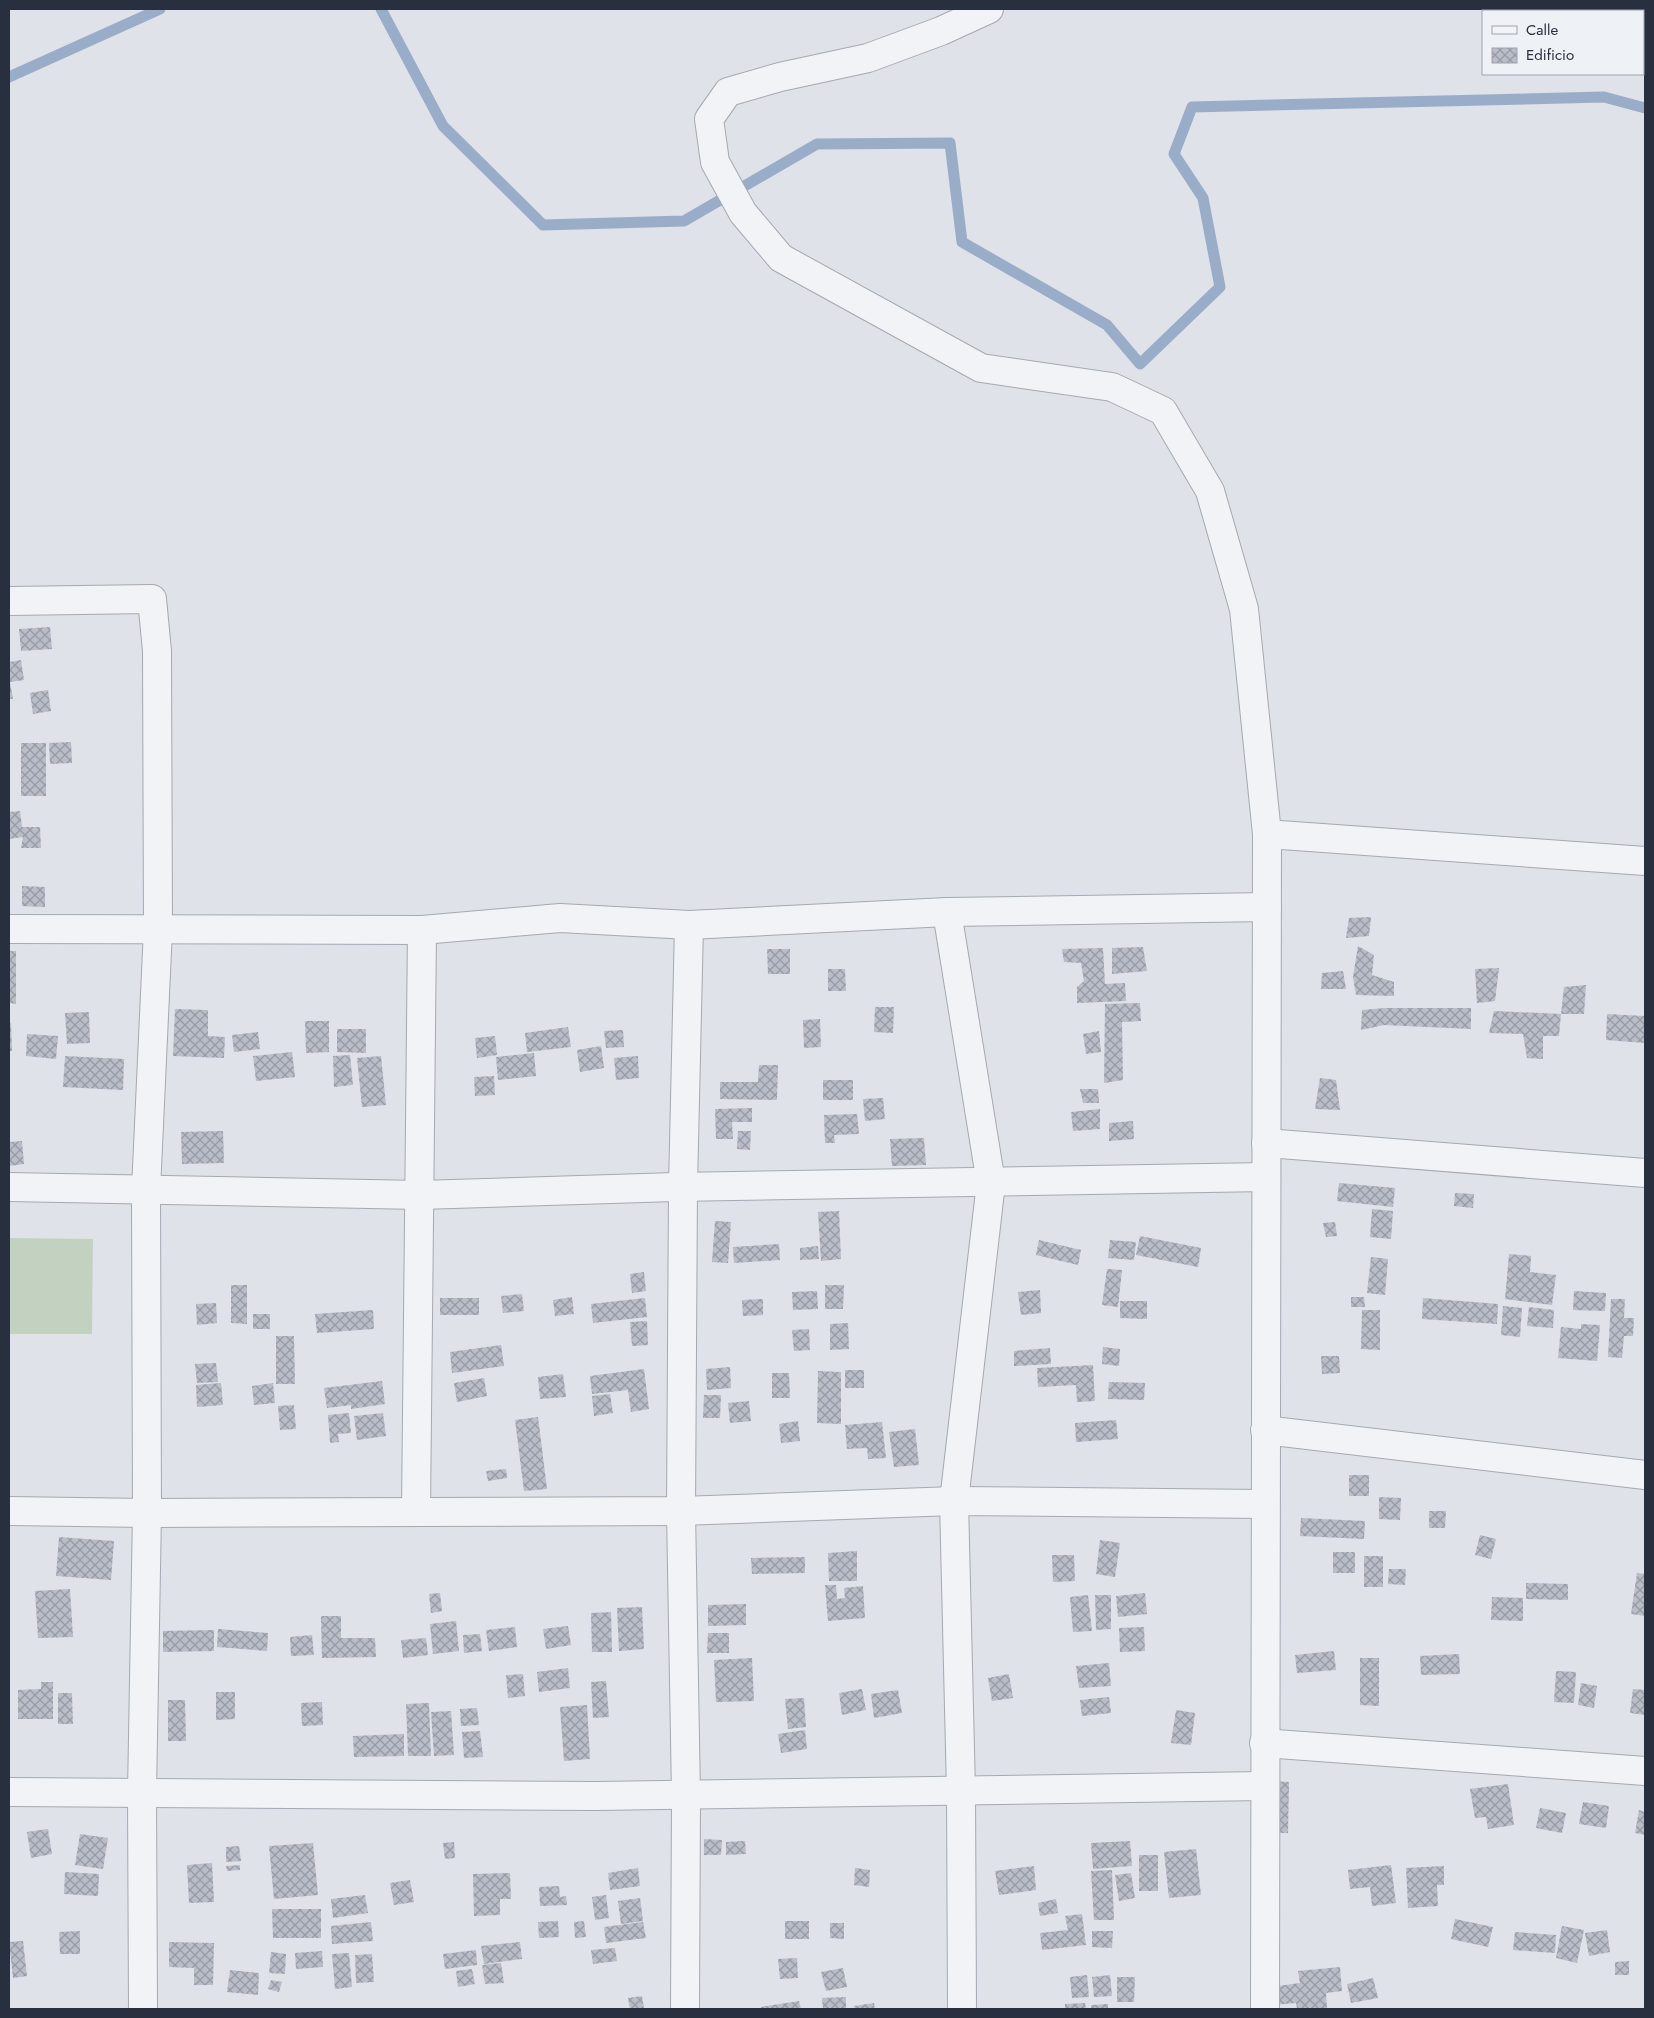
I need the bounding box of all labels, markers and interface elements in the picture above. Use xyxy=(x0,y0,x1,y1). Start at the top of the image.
legend xyxy=(1482,10,1644,75)
text: Calle xyxy=(1526,19,1558,41)
text: Edificio xyxy=(1526,44,1574,66)

